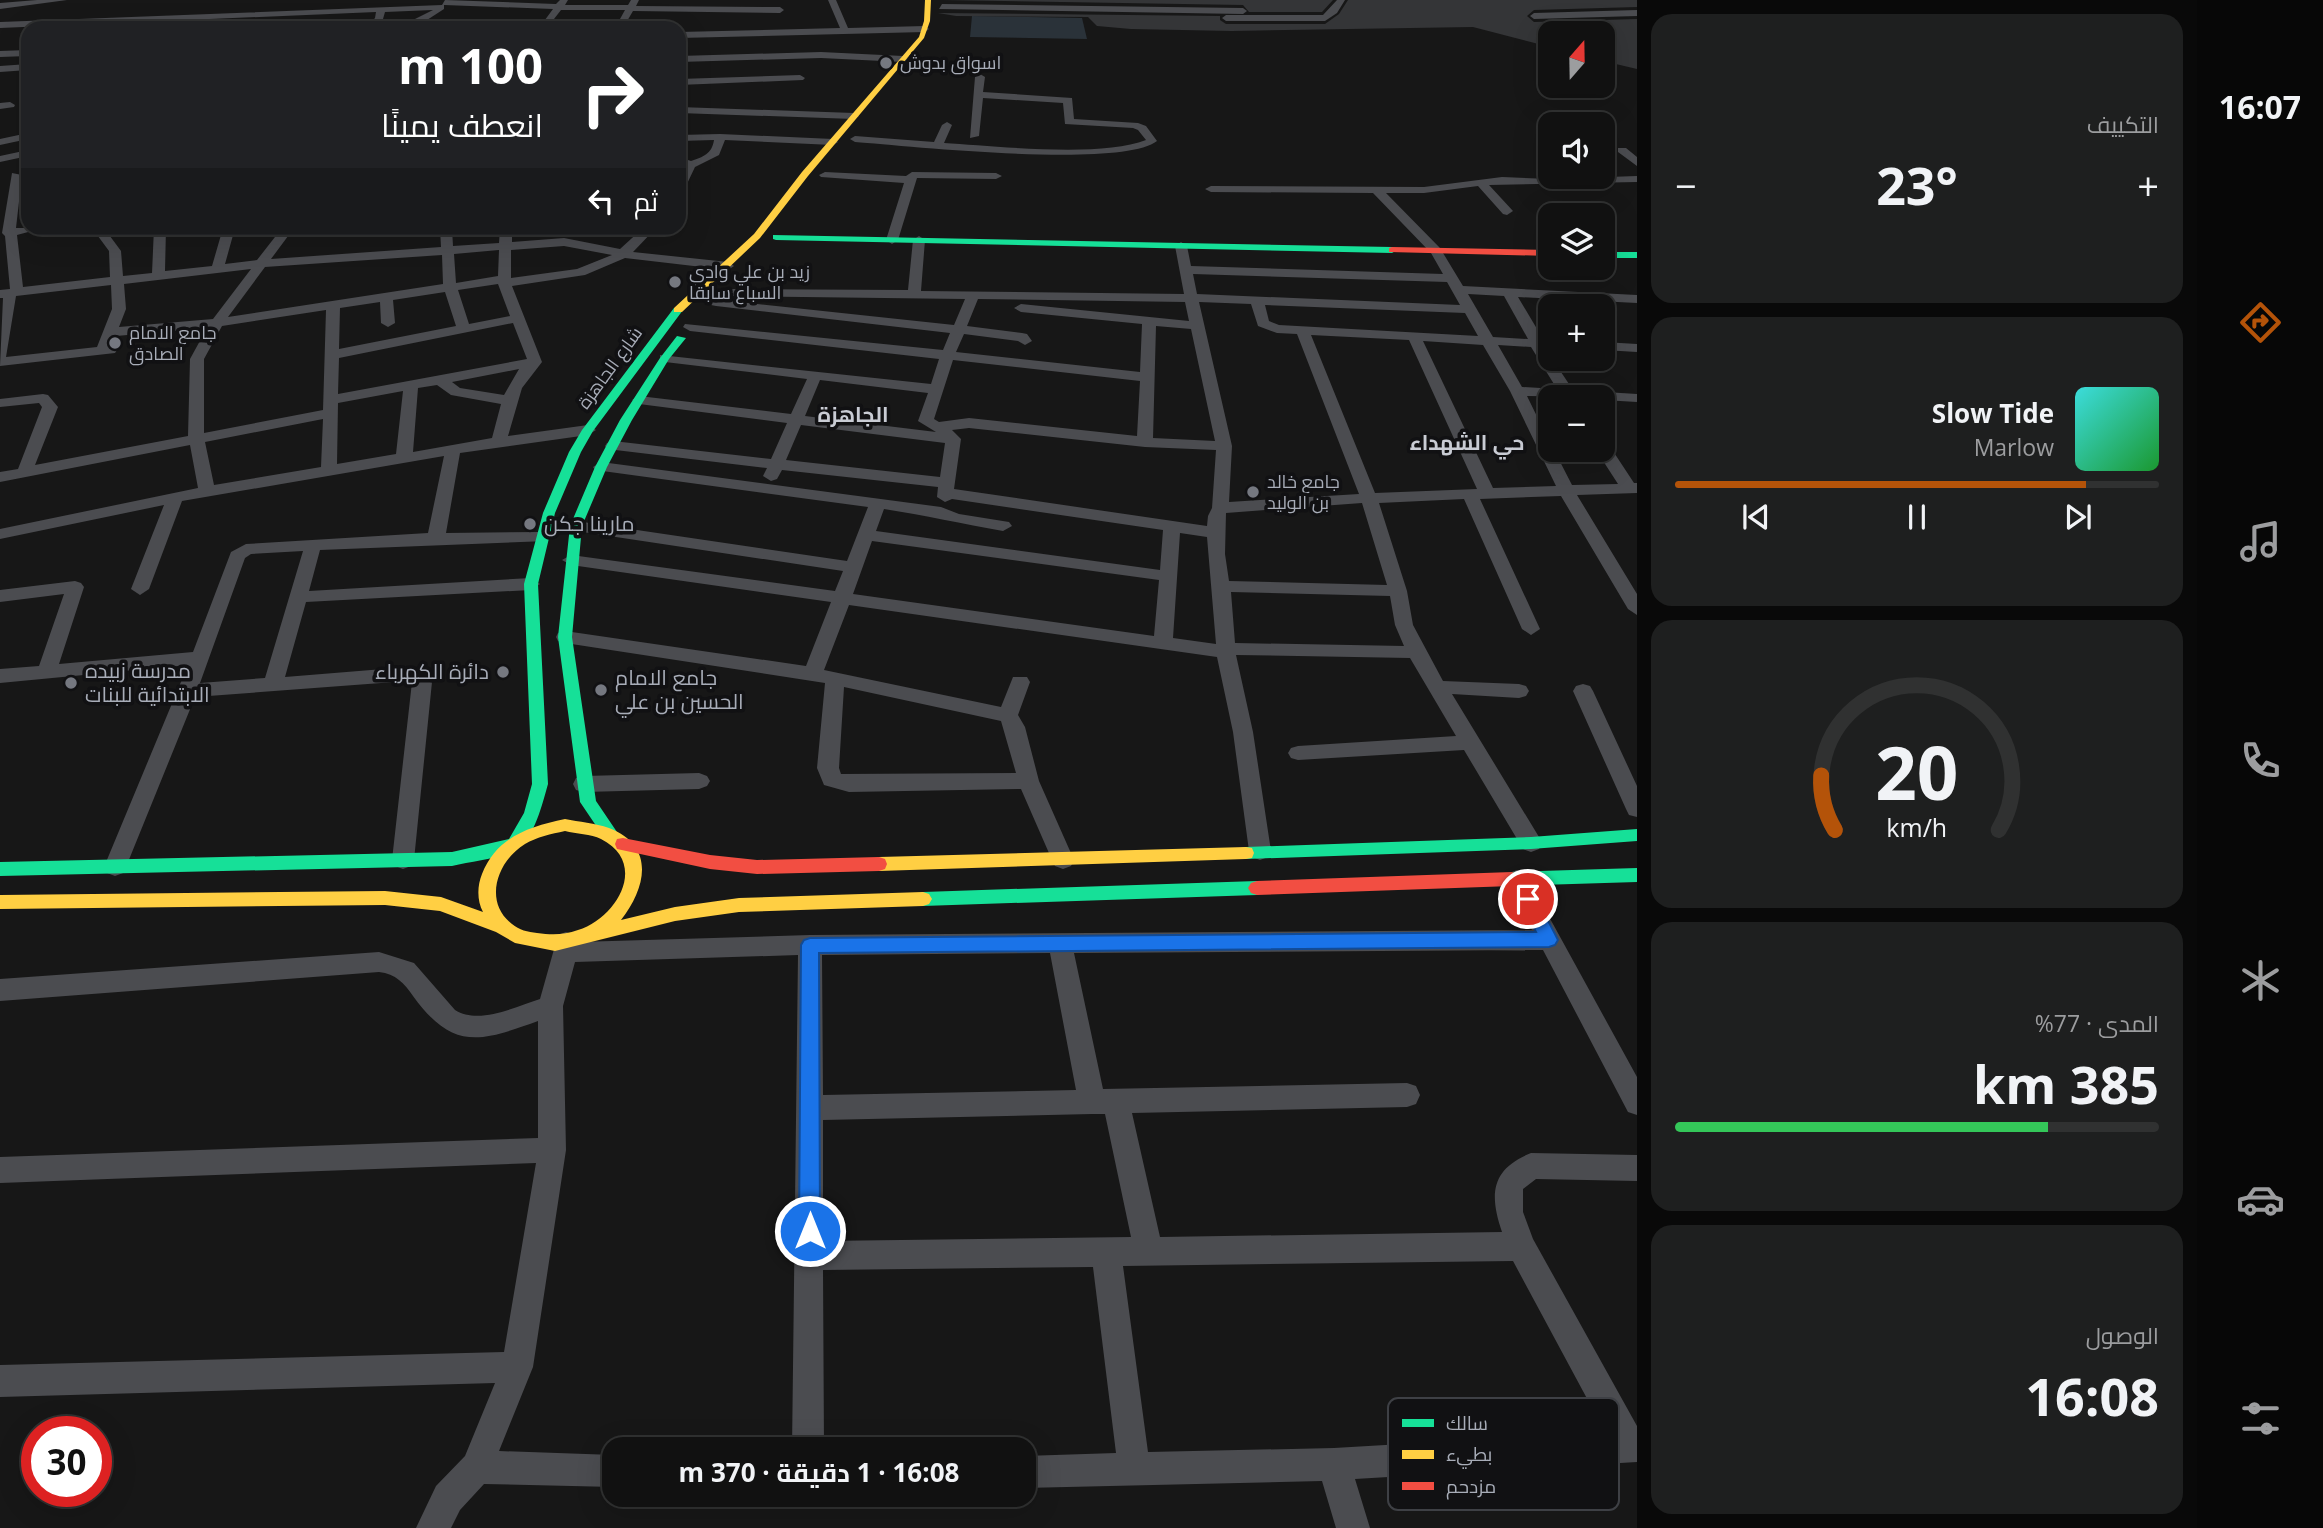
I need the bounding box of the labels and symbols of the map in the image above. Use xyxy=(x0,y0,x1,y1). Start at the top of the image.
north arrow xyxy=(1538,21,1615,98)
place label: اسواق بدوش xyxy=(900,50,1001,75)
marker: اسواق بدوش xyxy=(878,55,894,71)
place label: زيد بن علي وادي السباع سابقا xyxy=(689,259,810,305)
marker: زيد بن علي وادي السباع سابقا xyxy=(667,274,683,290)
place label: جامع الامام الصادق xyxy=(129,320,216,366)
street label: شارع الجاهزة xyxy=(571,322,648,414)
marker: جامع الامام الصادق xyxy=(107,335,123,351)
district label: الجاهزة xyxy=(817,400,889,428)
district label: حي الشهداء xyxy=(1410,428,1524,460)
place label: جامع خالد بن الوليد xyxy=(1267,469,1340,514)
marker: جامع خالد بن الوليد xyxy=(1245,484,1261,500)
place label: مارينا جكن xyxy=(544,509,634,537)
marker: مارينا جكن xyxy=(522,516,538,532)
place label: مدرسة زبيده الابتدائية للبنات xyxy=(85,656,210,708)
place label: دائرة الكهرباء xyxy=(375,657,489,685)
place label: جامع الامام الحسين بن علي xyxy=(615,663,744,718)
marker: دائرة الكهرباء xyxy=(495,664,511,680)
marker: مدرسة زبيده الابتدائية للبنات xyxy=(63,675,79,691)
marker: جامع الامام الحسين بن علي xyxy=(593,682,609,698)
pin xyxy=(1498,869,1558,929)
position arrow xyxy=(773,1194,847,1268)
legend xyxy=(1388,1398,1619,1510)
text: سالك xyxy=(1446,1410,1488,1436)
speed limit sign: 30 xyxy=(21,1416,112,1507)
text: بطيء xyxy=(1446,1441,1492,1469)
text: مزدحم xyxy=(1446,1473,1496,1500)

